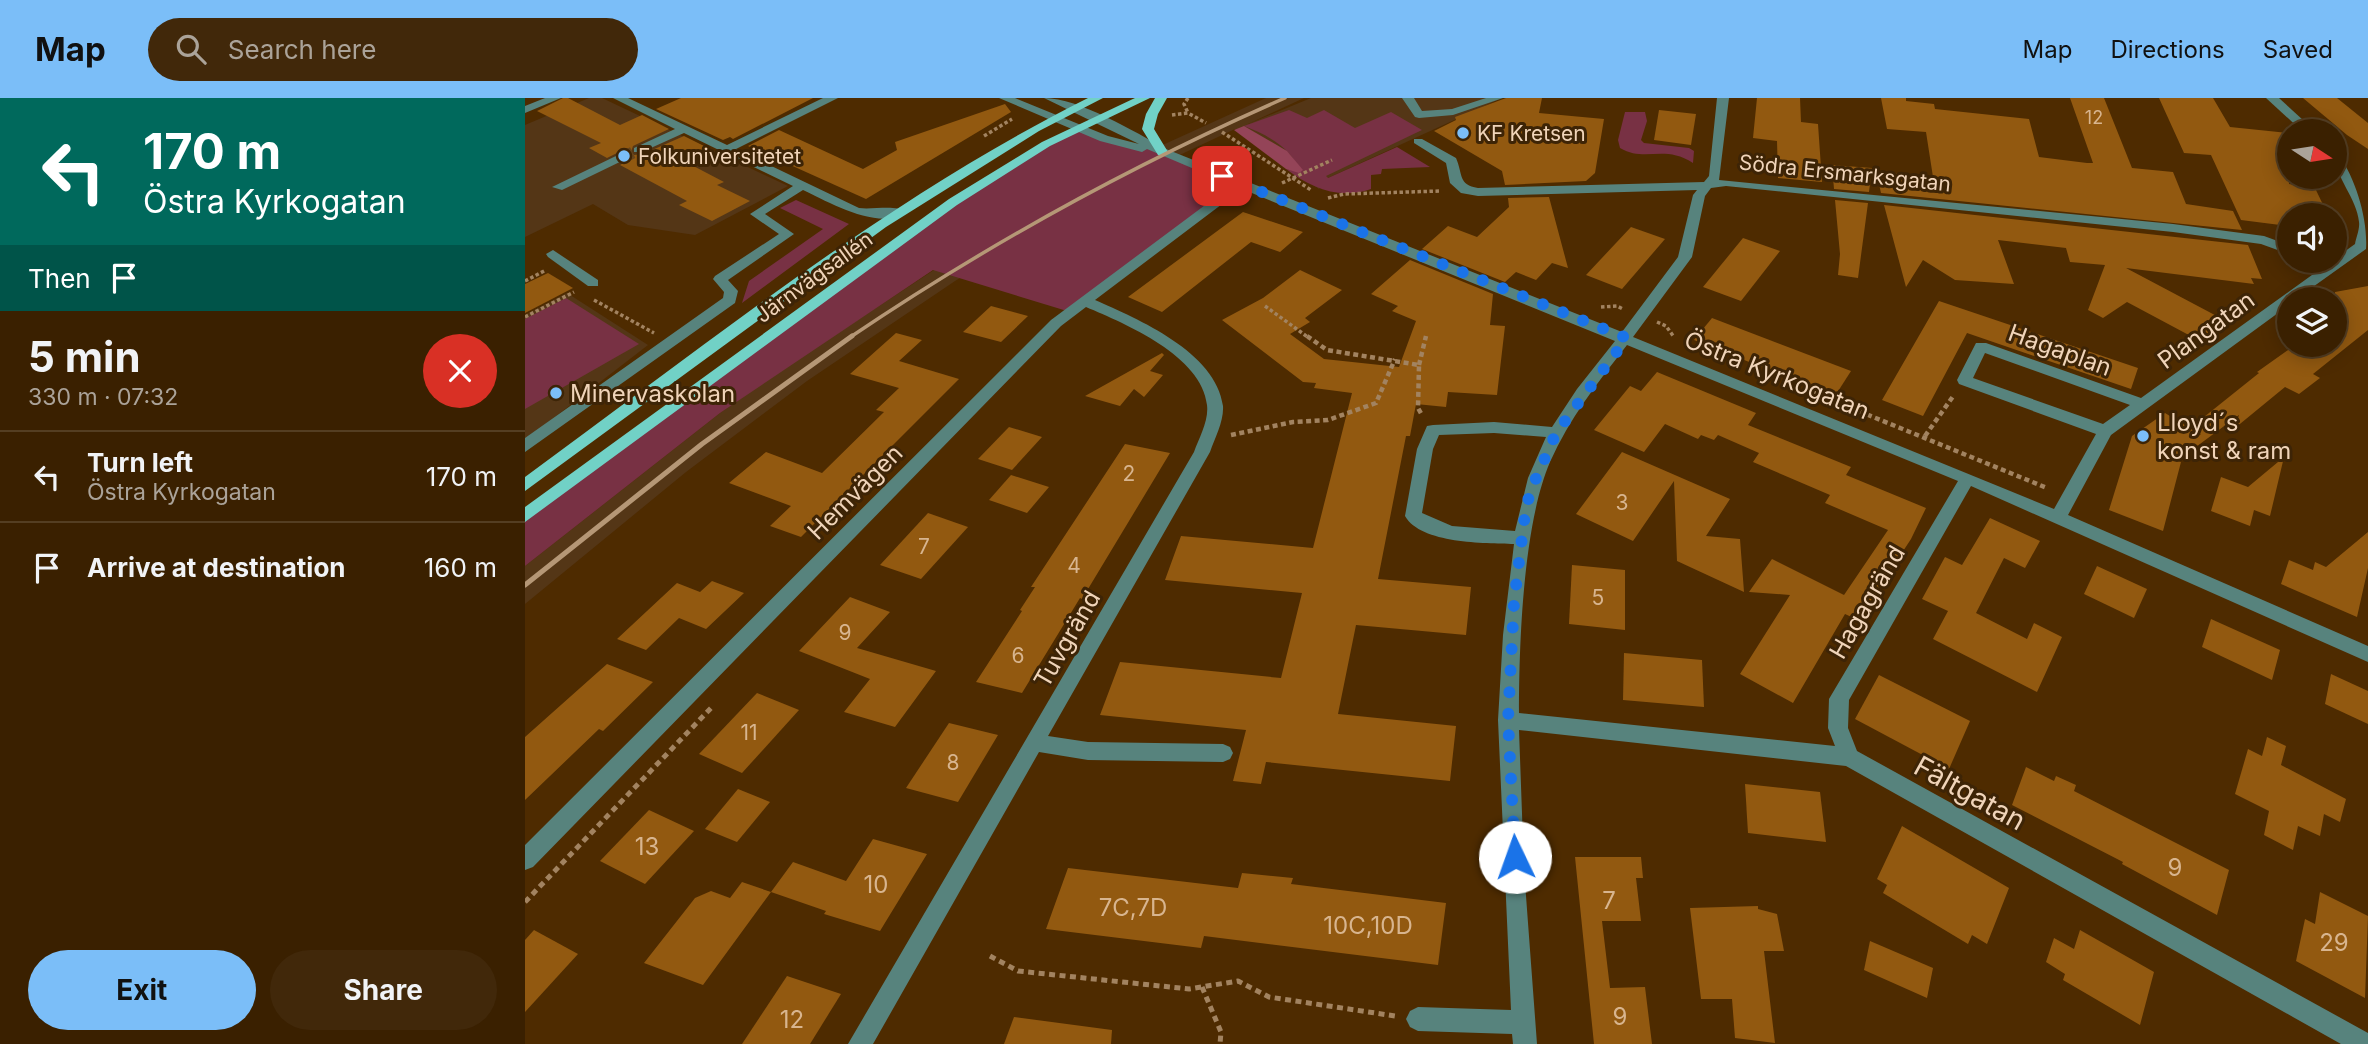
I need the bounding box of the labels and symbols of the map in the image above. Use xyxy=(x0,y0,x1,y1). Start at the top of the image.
house number: 12 xyxy=(2085,107,2103,128)
north arrow xyxy=(2277,119,2347,189)
place label: KF Kretsen xyxy=(1477,121,1586,146)
marker: KF Kretsen xyxy=(1455,125,1471,141)
place label: Folkuniversitetet xyxy=(638,144,801,169)
pin xyxy=(1192,146,1252,206)
marker: Folkuniversitetet xyxy=(616,148,632,164)
street label: Södra Ersmarksgatan xyxy=(1738,149,1952,197)
street label: Järnvägsallén xyxy=(751,226,877,328)
street label: Plangatan xyxy=(2152,285,2260,375)
street label: Hagaplan xyxy=(2004,318,2116,382)
street label: Östra Kyrkogatan xyxy=(1680,325,1874,425)
place label: Minervaskolan xyxy=(570,379,735,408)
marker: Minervaskolan xyxy=(548,385,564,401)
place label: Lloyd´s konst & ram xyxy=(2157,408,2291,465)
marker: Lloyd´s konst & ram xyxy=(2135,428,2151,444)
street label: Hemvägen xyxy=(802,439,908,545)
house number: 2 xyxy=(1123,461,1135,486)
house number: 3 xyxy=(1616,490,1628,515)
house number: 7 xyxy=(918,534,930,559)
street label: Hagagränd xyxy=(1823,540,1911,664)
house number: 4 xyxy=(1067,553,1081,578)
street label: Tuvgränd xyxy=(1028,585,1106,693)
house number: 5 xyxy=(1592,585,1604,610)
house number: 9 xyxy=(838,620,852,645)
house number: 6 xyxy=(1011,643,1025,668)
house number: 11 xyxy=(740,720,758,745)
street label: Fältgatan xyxy=(1908,749,2032,837)
house number: 8 xyxy=(947,750,960,775)
position arrow xyxy=(1478,820,1552,894)
house number: 13 xyxy=(635,832,659,861)
house number: 9 xyxy=(2168,853,2182,882)
house number: 10 xyxy=(864,870,888,899)
house number: 7 xyxy=(1602,886,1616,915)
house number: 7C,7D xyxy=(1099,893,1167,922)
house number: 10C,10D xyxy=(1323,911,1413,940)
house number: 29 xyxy=(2319,928,2349,957)
house number: 9 xyxy=(1613,1002,1627,1031)
house number: 12 xyxy=(780,1005,804,1034)

